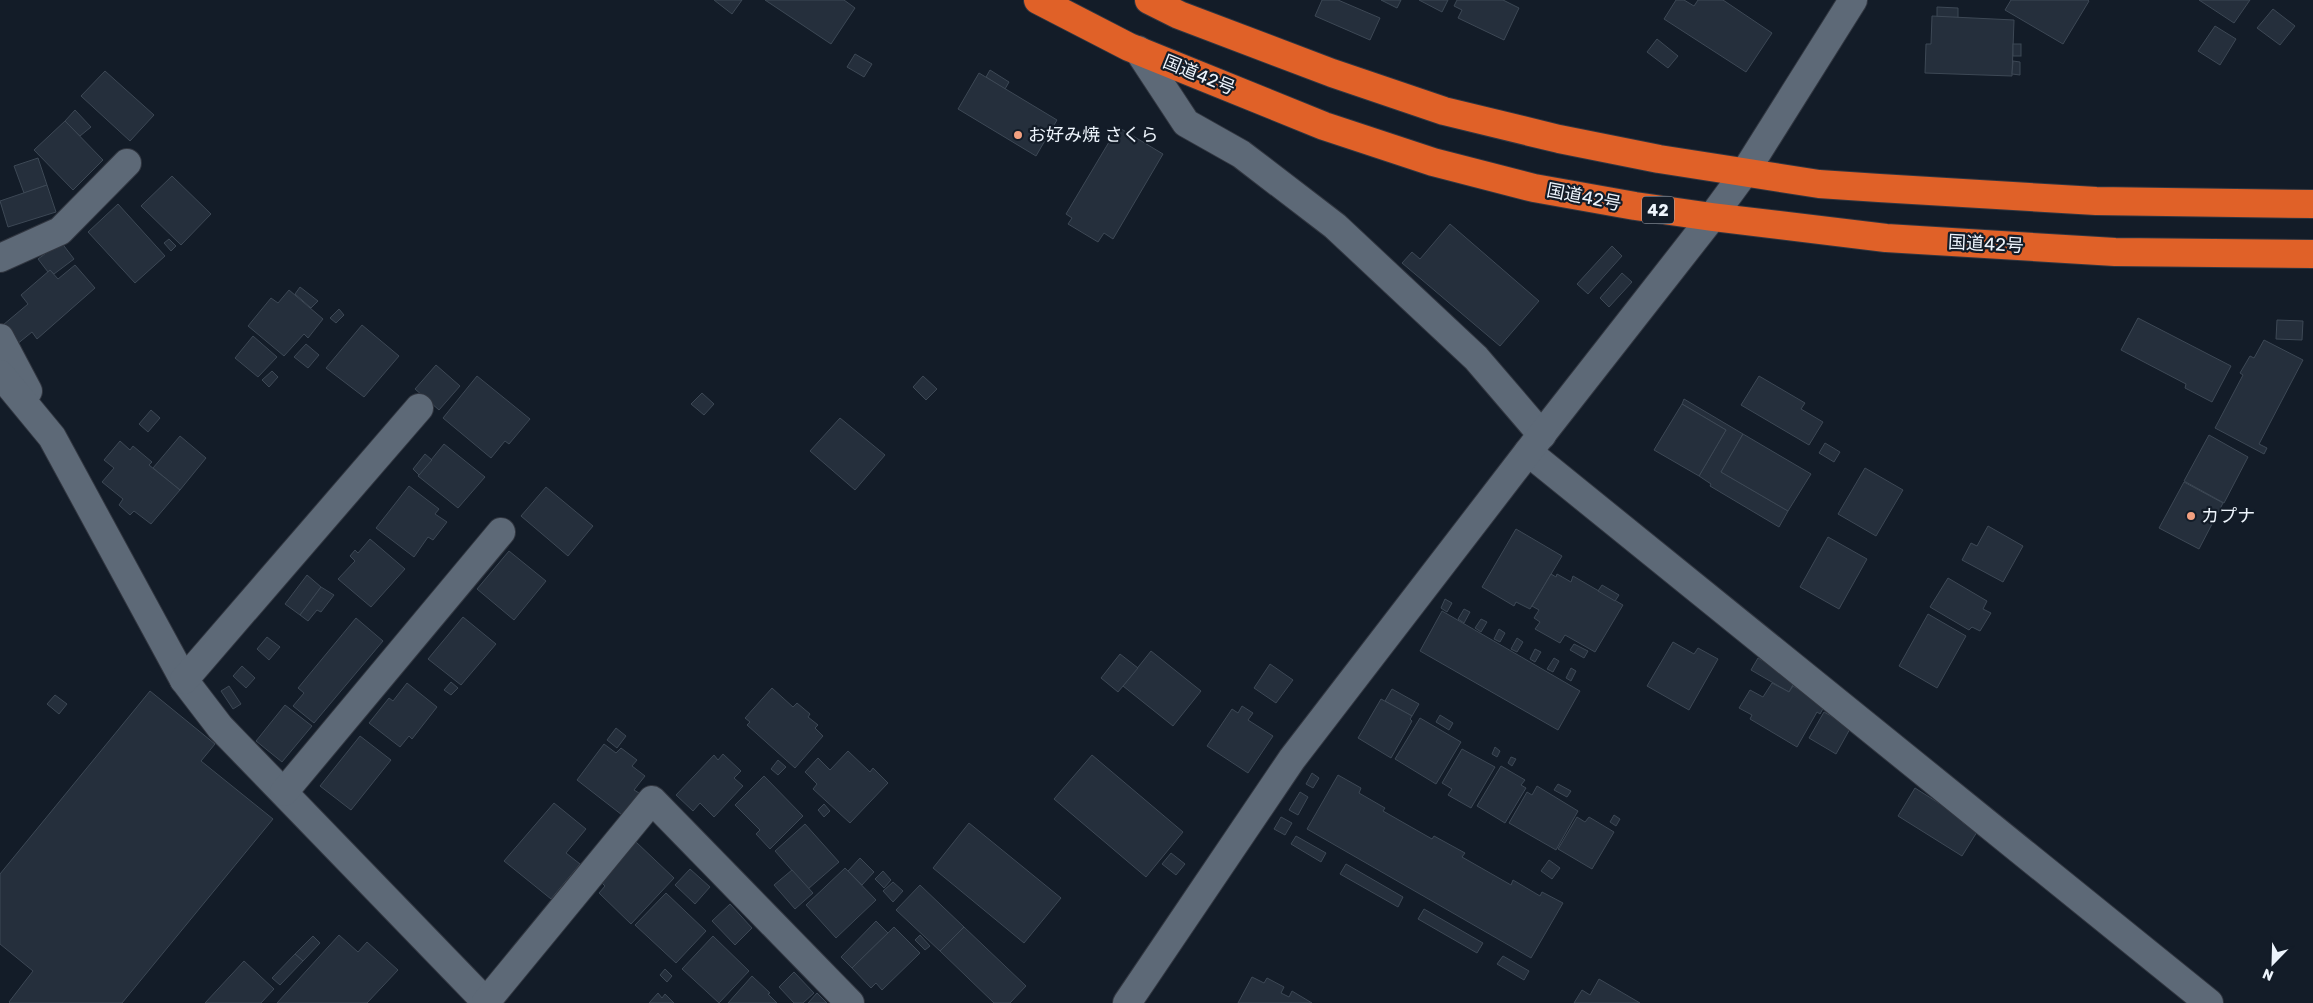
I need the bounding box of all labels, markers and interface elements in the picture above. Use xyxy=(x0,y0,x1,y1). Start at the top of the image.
street label: 国道42号 xyxy=(1160,51,1238,99)
place label: お好み焼 さくら xyxy=(1028,124,1158,146)
marker: お好み焼 さくら xyxy=(1012,129,1024,141)
street label: 国道42号 xyxy=(1545,179,1623,215)
road number: 42 xyxy=(1642,196,1674,224)
street label: 国道42号 xyxy=(1948,231,2024,257)
place label: カプナ xyxy=(2201,505,2255,527)
marker: カプナ xyxy=(2185,510,2197,522)
north arrow xyxy=(2248,938,2298,988)
text: N xyxy=(2260,965,2276,984)

